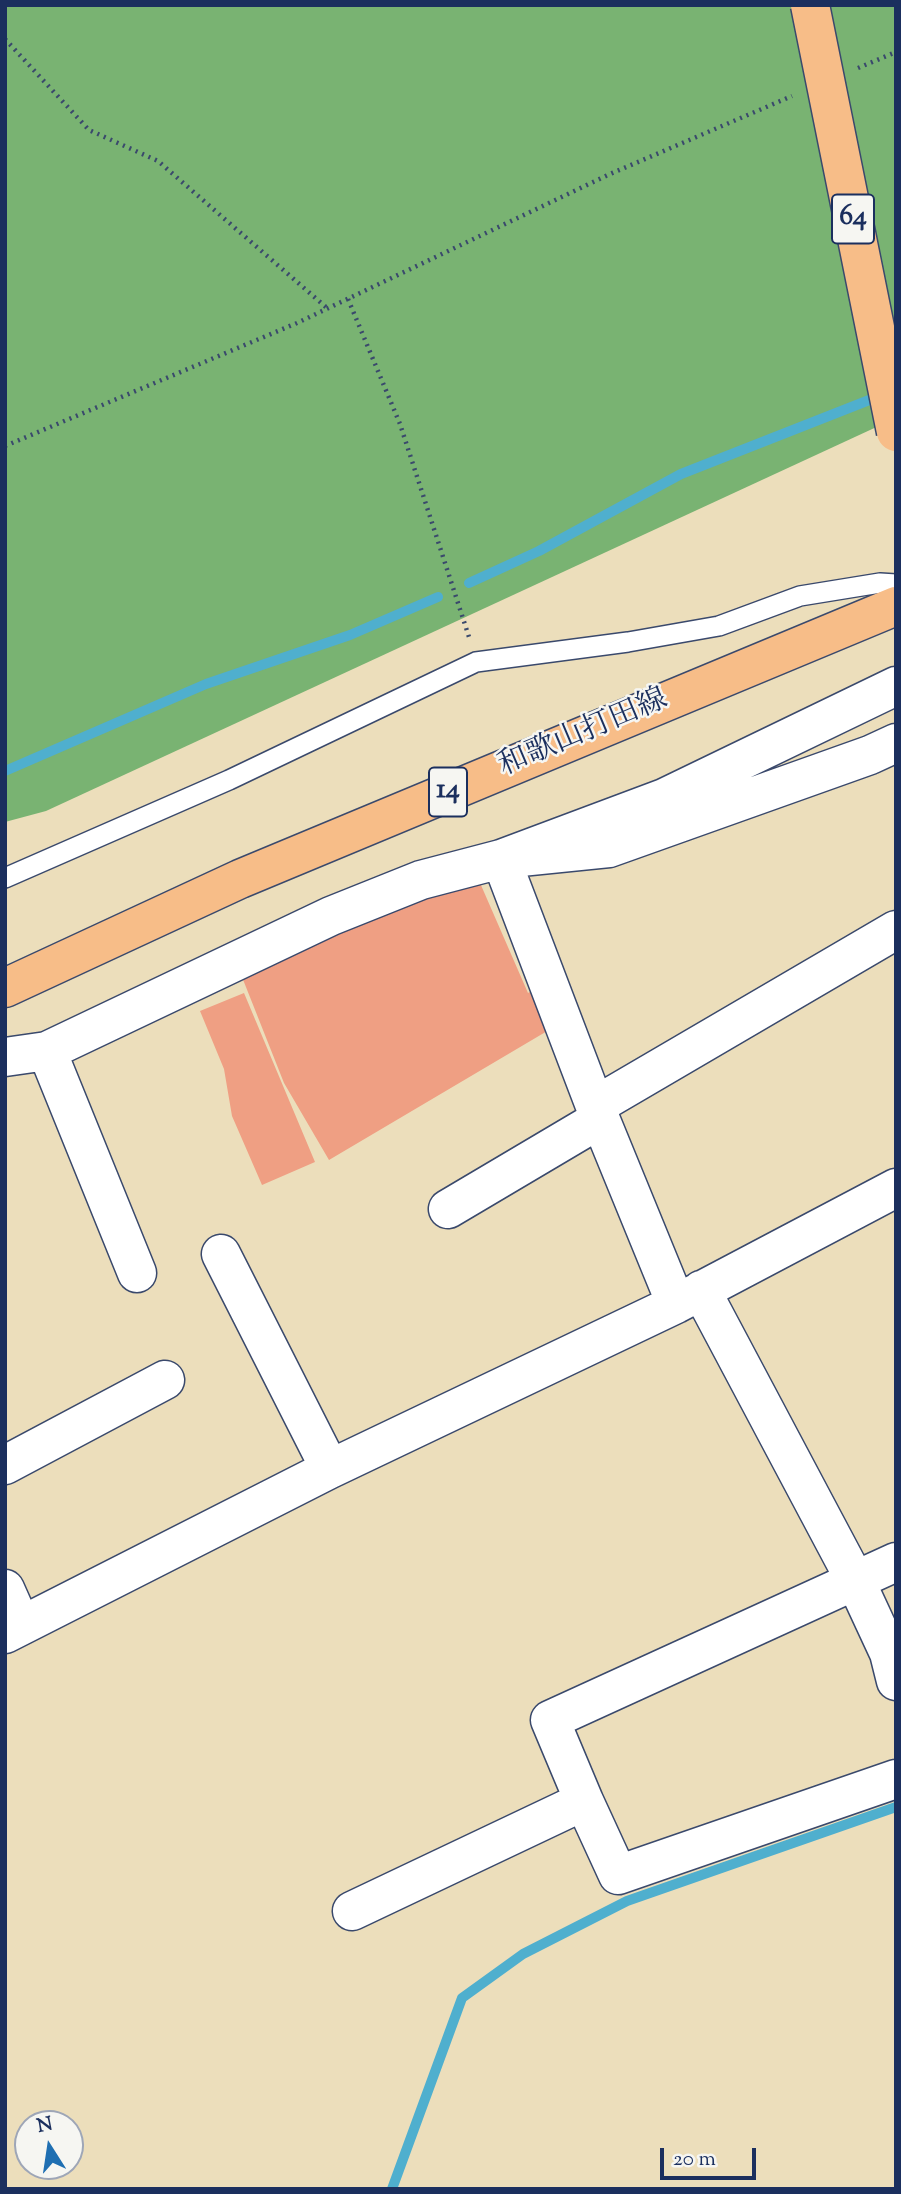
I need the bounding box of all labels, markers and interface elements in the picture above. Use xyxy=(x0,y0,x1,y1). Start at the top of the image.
road number: 64 xyxy=(832,194,874,244)
street label: 和歌山打田線 xyxy=(494,683,674,787)
road number: 14 xyxy=(429,768,467,816)
north arrow xyxy=(14,2110,84,2180)
text: N xyxy=(35,2111,55,2141)
scale bar xyxy=(663,2134,759,2178)
text: 20 m xyxy=(673,2145,716,2175)

